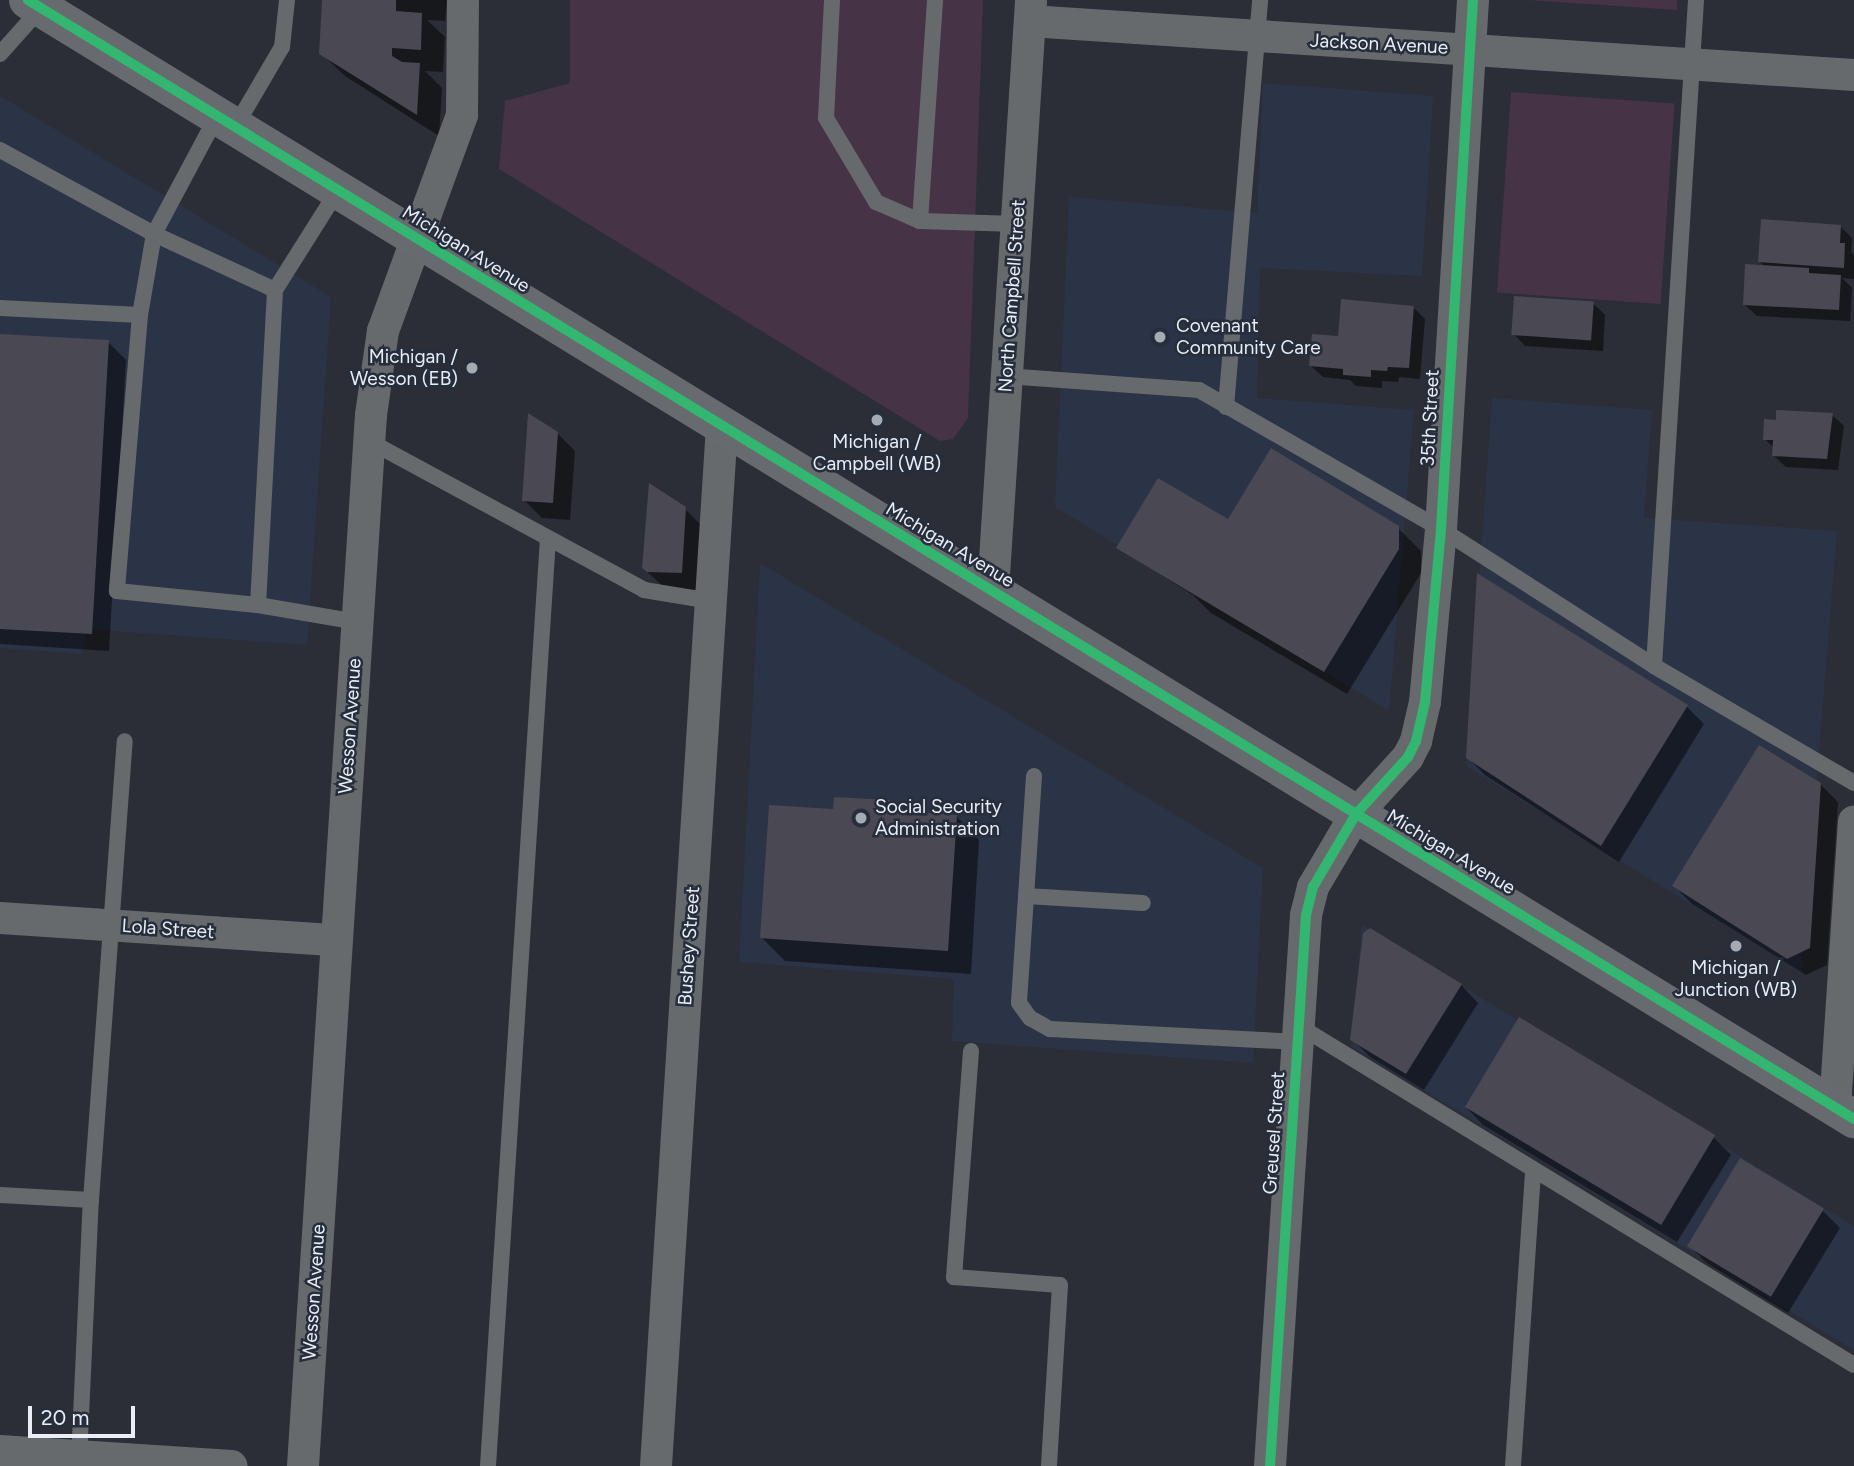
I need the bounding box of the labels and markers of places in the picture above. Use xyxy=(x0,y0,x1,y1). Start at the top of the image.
place label: Covenant Community Care xyxy=(1176,315,1321,359)
marker: Covenant Community Care xyxy=(1150,327,1170,347)
place label: Michigan / Wesson (EB) xyxy=(350,346,458,390)
marker: Michigan / Wesson (EB) xyxy=(464,360,480,376)
marker: Michigan / Campbell (WB) xyxy=(869,412,885,428)
place label: Michigan / Campbell (WB) xyxy=(813,431,941,475)
place label: Social Security Administration xyxy=(875,796,1002,840)
marker: Social Security Administration xyxy=(853,810,869,826)
marker: Michigan / Junction (WB) xyxy=(1728,938,1744,954)
place label: Michigan / Junction (WB) xyxy=(1675,957,1797,1001)

